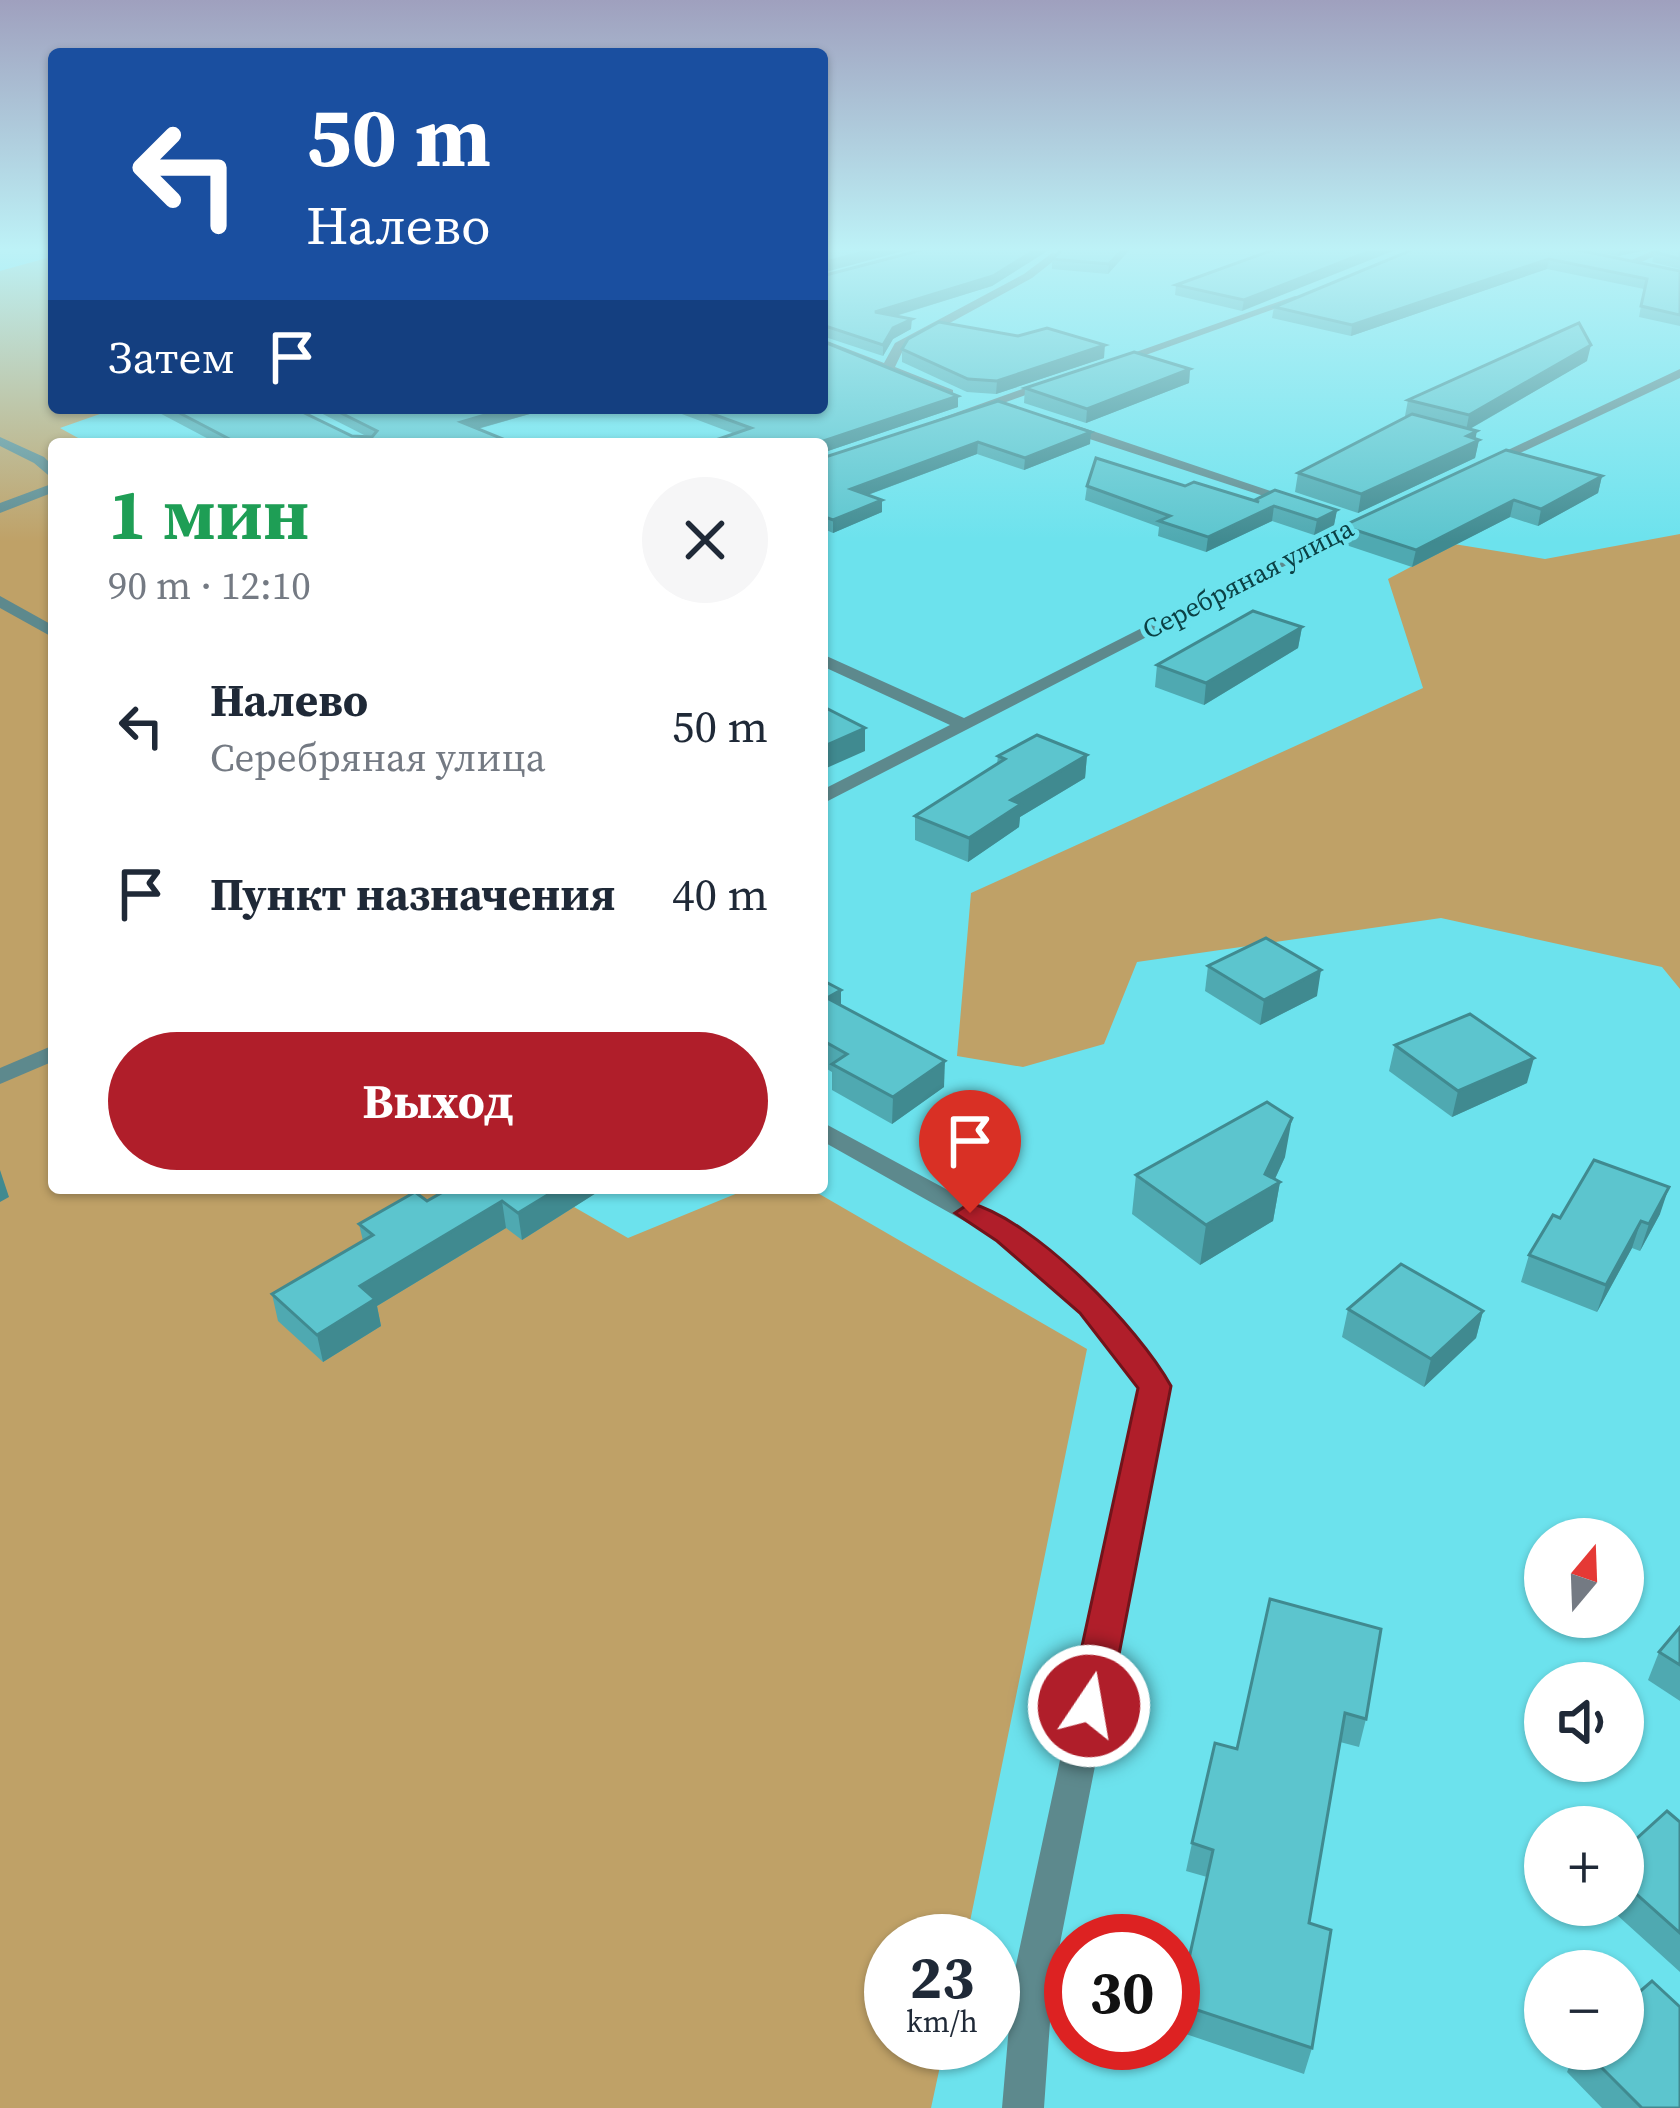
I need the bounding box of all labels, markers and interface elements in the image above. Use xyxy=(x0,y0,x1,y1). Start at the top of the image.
text: 50 m xyxy=(306,79,491,194)
icon: left xyxy=(108,96,264,252)
text: Налево xyxy=(306,188,491,262)
icon: arrive xyxy=(259,324,325,390)
text: Затем xyxy=(108,326,235,388)
text: 1 мин xyxy=(108,464,309,563)
button: close xyxy=(642,477,768,603)
street label: Серебряная улица xyxy=(1136,509,1360,648)
text: 90 m · 12:10 xyxy=(108,559,311,612)
text: Налево xyxy=(210,669,368,731)
icon: left xyxy=(108,693,174,759)
text: 50 m xyxy=(672,695,768,757)
text: Серебряная улица xyxy=(210,731,546,784)
icon: arrive xyxy=(108,861,174,927)
text: Пункт назначения xyxy=(210,863,616,925)
text: 40 m xyxy=(672,863,768,925)
button: Выход xyxy=(108,1032,768,1170)
pin xyxy=(919,1090,1021,1213)
icon: arrive xyxy=(937,1108,1003,1174)
north arrow xyxy=(1524,1518,1644,1638)
map controls xyxy=(1524,1518,1644,2070)
position arrow xyxy=(1026,1643,1152,1769)
button: sound xyxy=(1524,1662,1644,1782)
button: + xyxy=(1524,1806,1644,1926)
speed limit sign: 30 xyxy=(1044,1914,1200,2070)
text: 23 xyxy=(909,1936,975,2018)
button: − xyxy=(1524,1950,1644,2070)
text: km/h xyxy=(906,2001,978,2042)

